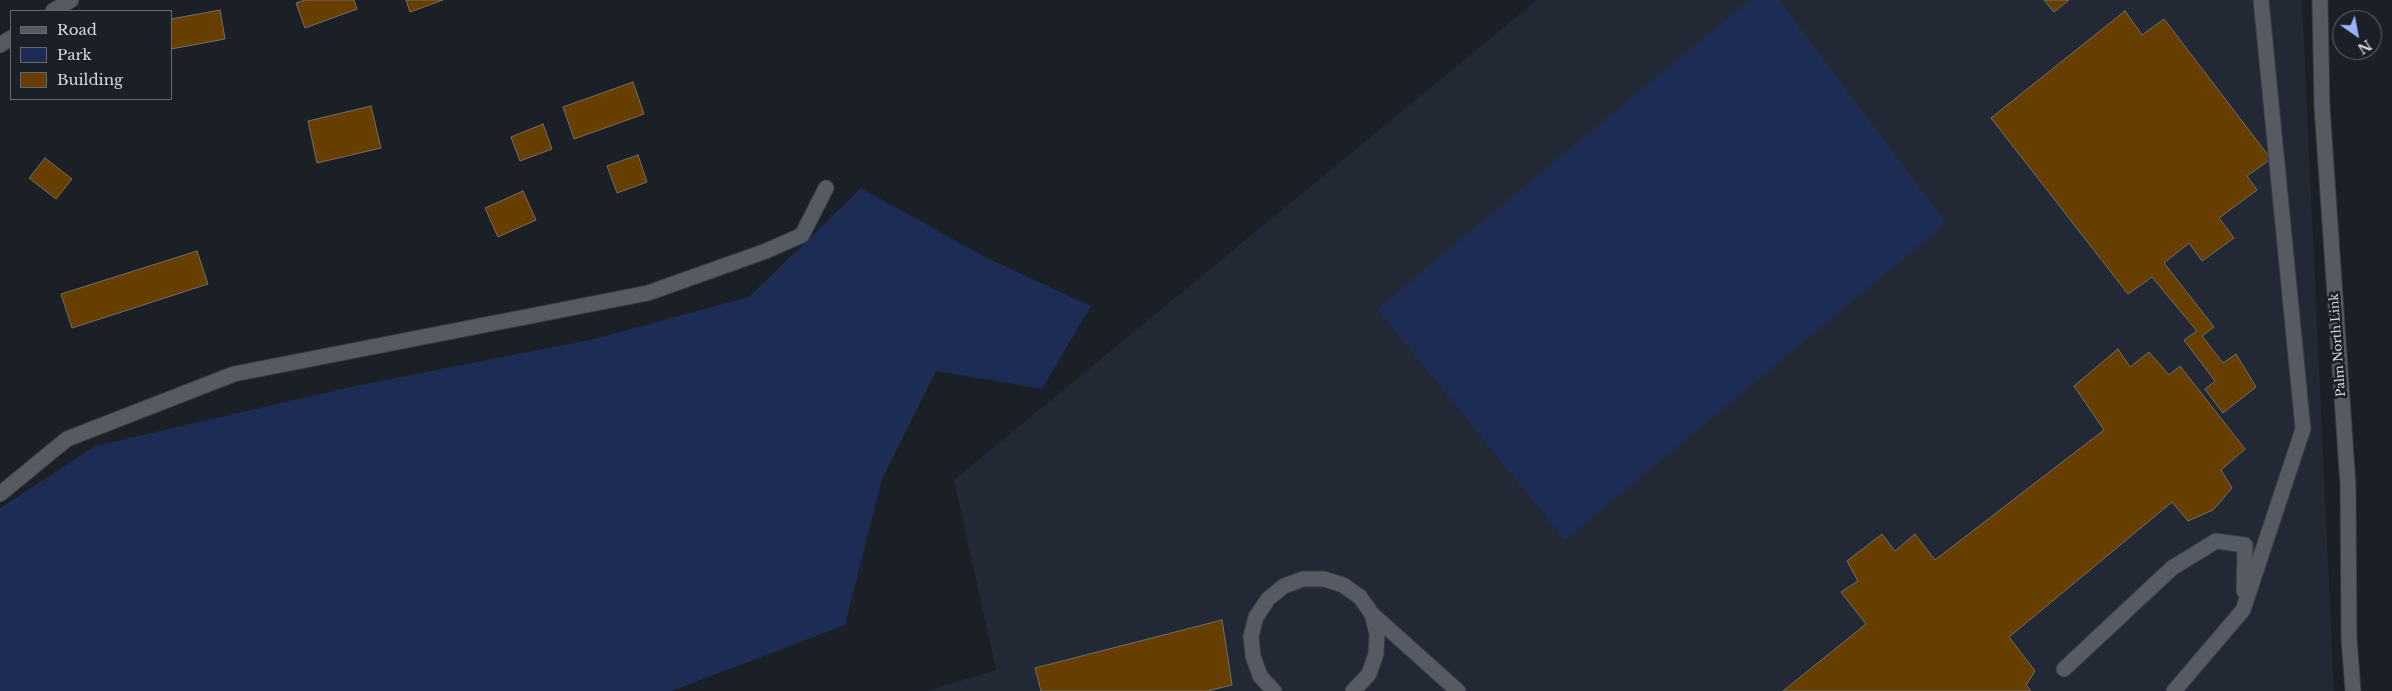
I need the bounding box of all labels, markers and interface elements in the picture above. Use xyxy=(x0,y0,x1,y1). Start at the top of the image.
legend xyxy=(10,10,172,100)
north arrow xyxy=(2332,10,2382,60)
text: Road xyxy=(57,20,97,39)
text: N xyxy=(2354,36,2375,58)
text: Park xyxy=(57,45,92,64)
text: Building xyxy=(57,70,123,89)
street label: Palm North Link xyxy=(2327,293,2349,397)

